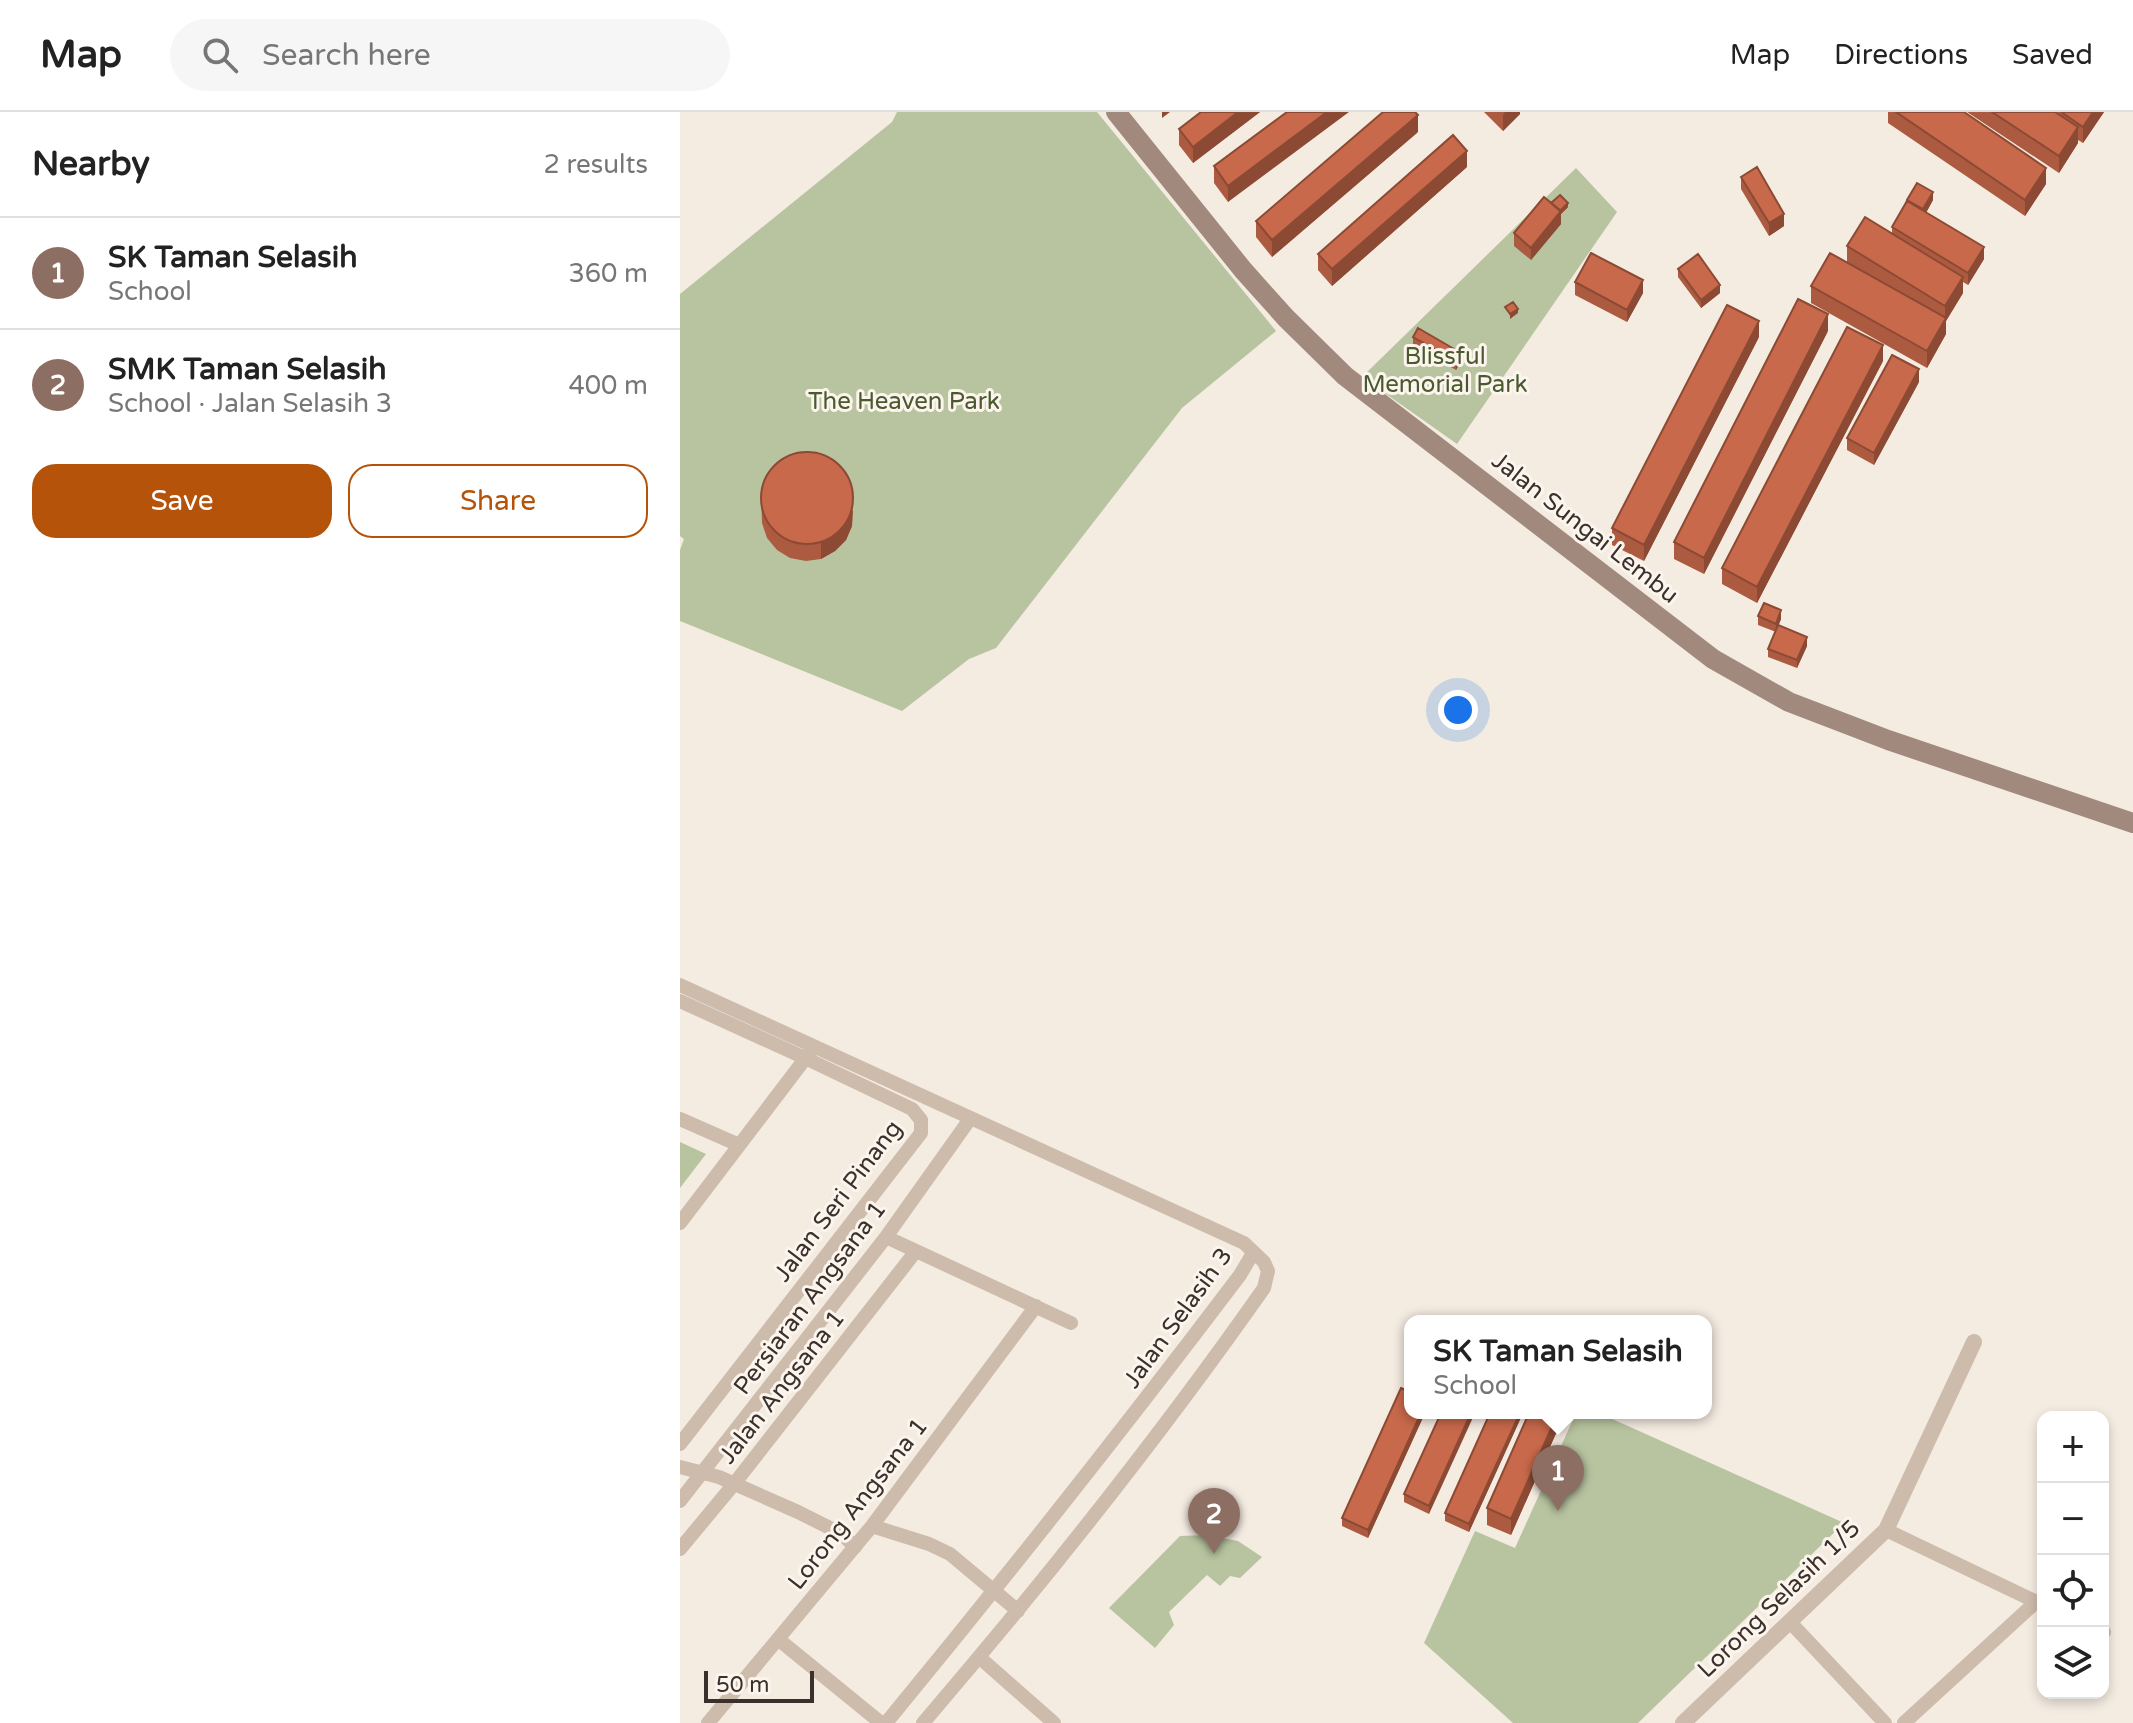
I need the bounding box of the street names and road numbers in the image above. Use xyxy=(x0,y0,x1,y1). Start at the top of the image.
street label: Jalan Sungai Lembu xyxy=(1486,446,1684,610)
street label: Jalan Seri Pinang xyxy=(768,1115,908,1287)
street label: Persiaran Angsana 1 xyxy=(728,1195,892,1401)
street label: Jalan Selasih 3 xyxy=(1117,1242,1239,1394)
street label: Jalan Angsana 1 xyxy=(713,1304,851,1470)
street label: Lorong Angsana 1 xyxy=(782,1412,934,1596)
street label: Lorong Selasih 1/5 xyxy=(1692,1514,1866,1684)

